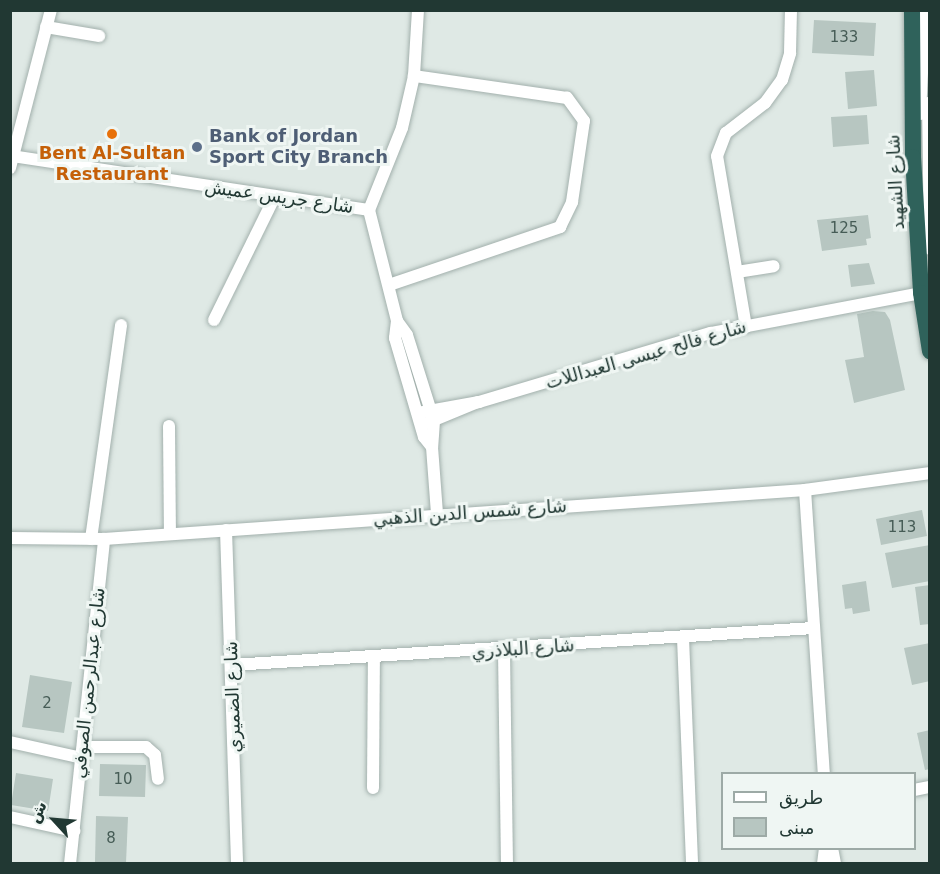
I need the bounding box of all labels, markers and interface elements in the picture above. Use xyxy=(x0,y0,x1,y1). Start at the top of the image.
house number: 133 xyxy=(830,29,858,47)
place label: Bank of Jordan Sport City Branch xyxy=(209,126,388,168)
marker: Bent Al-Sultan Restaurant xyxy=(105,127,119,141)
street label: شارع الشهيد xyxy=(883,134,909,230)
marker: Bank of Jordan Sport City Branch xyxy=(190,140,204,154)
place label: Bent Al-Sultan Restaurant xyxy=(39,143,185,186)
street label: شارع جريس عميش xyxy=(203,176,355,218)
house number: 125 xyxy=(830,220,858,238)
street label: شارع فالح عيسى العبداللات xyxy=(543,316,749,394)
street label: شارع شمس الدين الذهبي xyxy=(372,495,568,531)
house number: 113 xyxy=(888,519,916,537)
street label: شارع عبدالرحمن الصوفي xyxy=(68,587,110,779)
street label: شارع البلاذري xyxy=(471,635,575,663)
street label: شارع الضميري xyxy=(220,641,246,753)
house number: 2 xyxy=(42,695,52,713)
house number: 10 xyxy=(113,771,133,789)
legend xyxy=(721,772,916,850)
text: طريق xyxy=(779,787,823,808)
north arrow xyxy=(24,790,84,850)
text: ش xyxy=(24,798,51,826)
text: مبنى xyxy=(779,817,815,838)
house number: 8 xyxy=(106,830,116,848)

